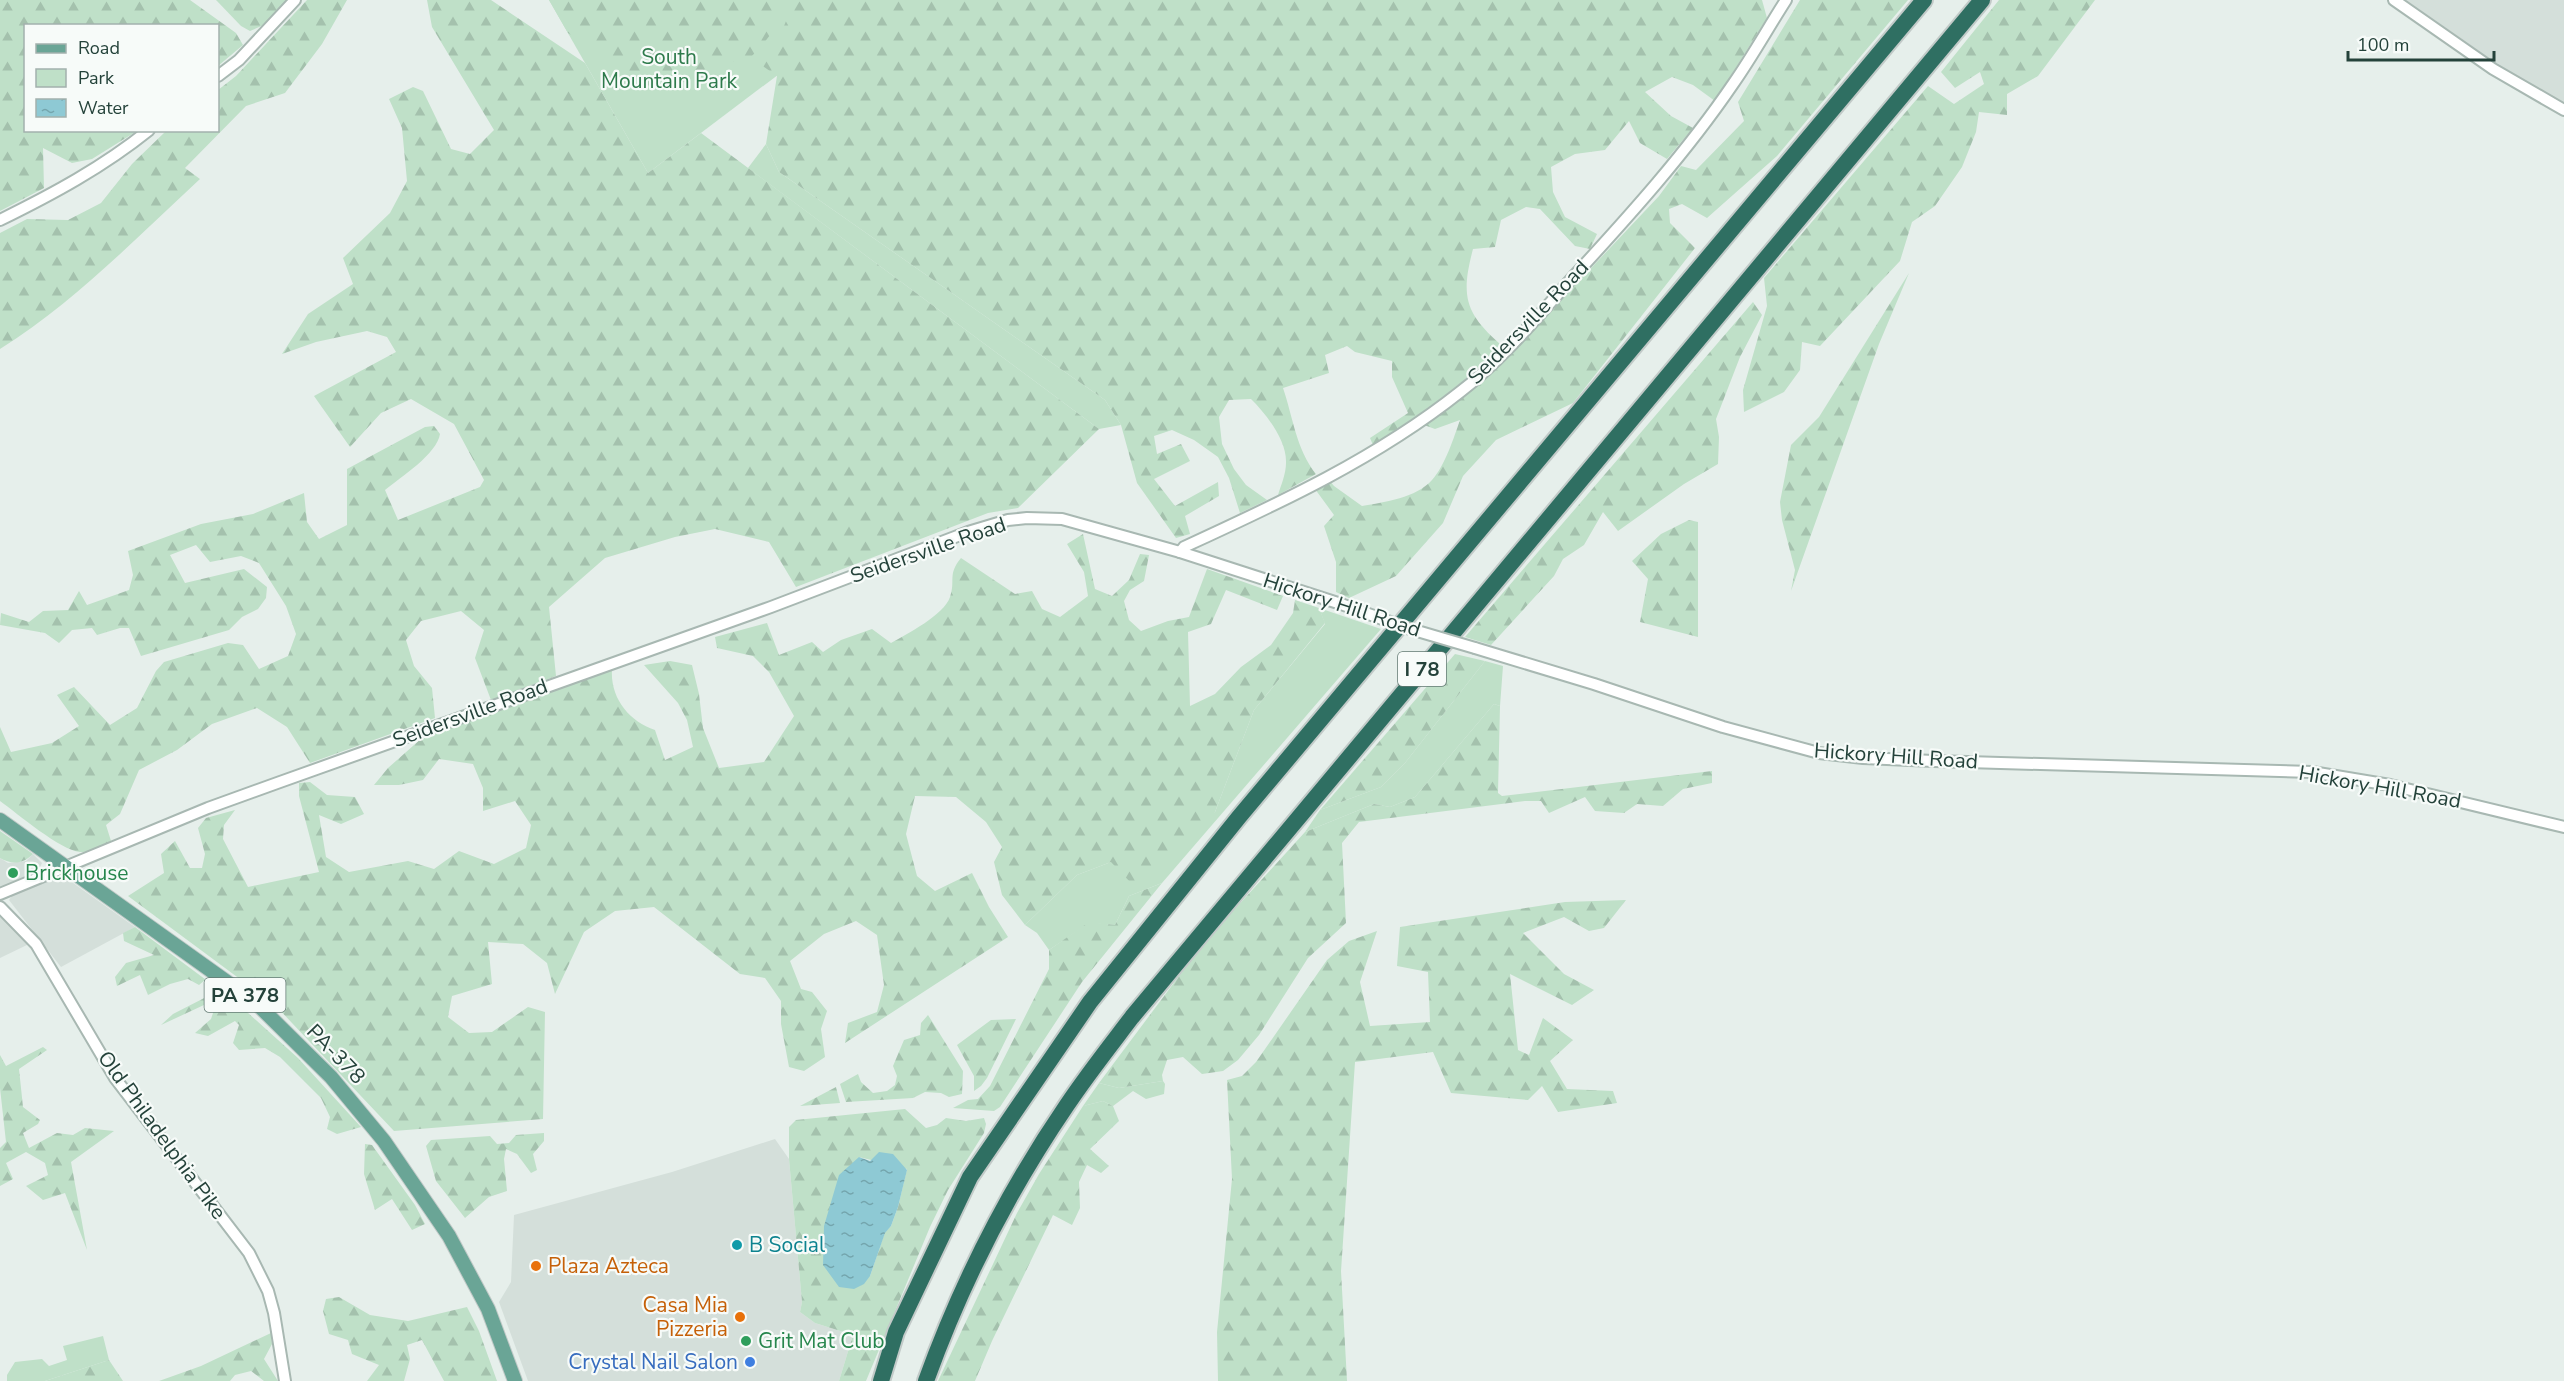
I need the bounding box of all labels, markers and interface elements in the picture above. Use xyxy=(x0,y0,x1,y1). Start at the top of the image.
legend xyxy=(24,24,219,132)
scale bar xyxy=(2348,24,2494,62)
text: 100 m xyxy=(2357,33,2409,57)
text: Road xyxy=(78,36,120,60)
park label: South Mountain Park xyxy=(601,43,737,95)
text: Park xyxy=(78,66,115,90)
text: Water xyxy=(78,96,129,120)
street label: Seidersville Road xyxy=(1461,254,1595,390)
street label: Seidersville Road xyxy=(846,510,1010,590)
street label: Hickory Hill Road xyxy=(1260,566,1424,644)
road number: I 78 xyxy=(1398,652,1446,686)
street label: Seidersville Road xyxy=(389,672,551,754)
street label: Hickory Hill Road xyxy=(1813,736,1979,776)
street label: Hickory Hill Road xyxy=(2297,759,2463,815)
place label: Brickhouse xyxy=(25,859,128,887)
marker: Brickhouse xyxy=(6,866,20,880)
road number: PA 378 xyxy=(204,978,286,1012)
street label: PA-378 xyxy=(300,1018,372,1090)
street label: Old Philadelphia Pike xyxy=(91,1045,233,1225)
place label: B Social xyxy=(749,1231,826,1259)
marker: B Social xyxy=(730,1238,744,1252)
place label: Plaza Azteca xyxy=(548,1252,669,1280)
marker: Plaza Azteca xyxy=(529,1259,543,1273)
place label: Casa Mia Pizzeria xyxy=(642,1291,728,1343)
marker: Casa Mia Pizzeria xyxy=(733,1310,747,1324)
place label: Grit Mat Club xyxy=(758,1327,885,1355)
marker: Grit Mat Club xyxy=(739,1334,753,1348)
place label: Crystal Nail Salon xyxy=(568,1348,738,1376)
marker: Crystal Nail Salon xyxy=(743,1355,757,1369)

